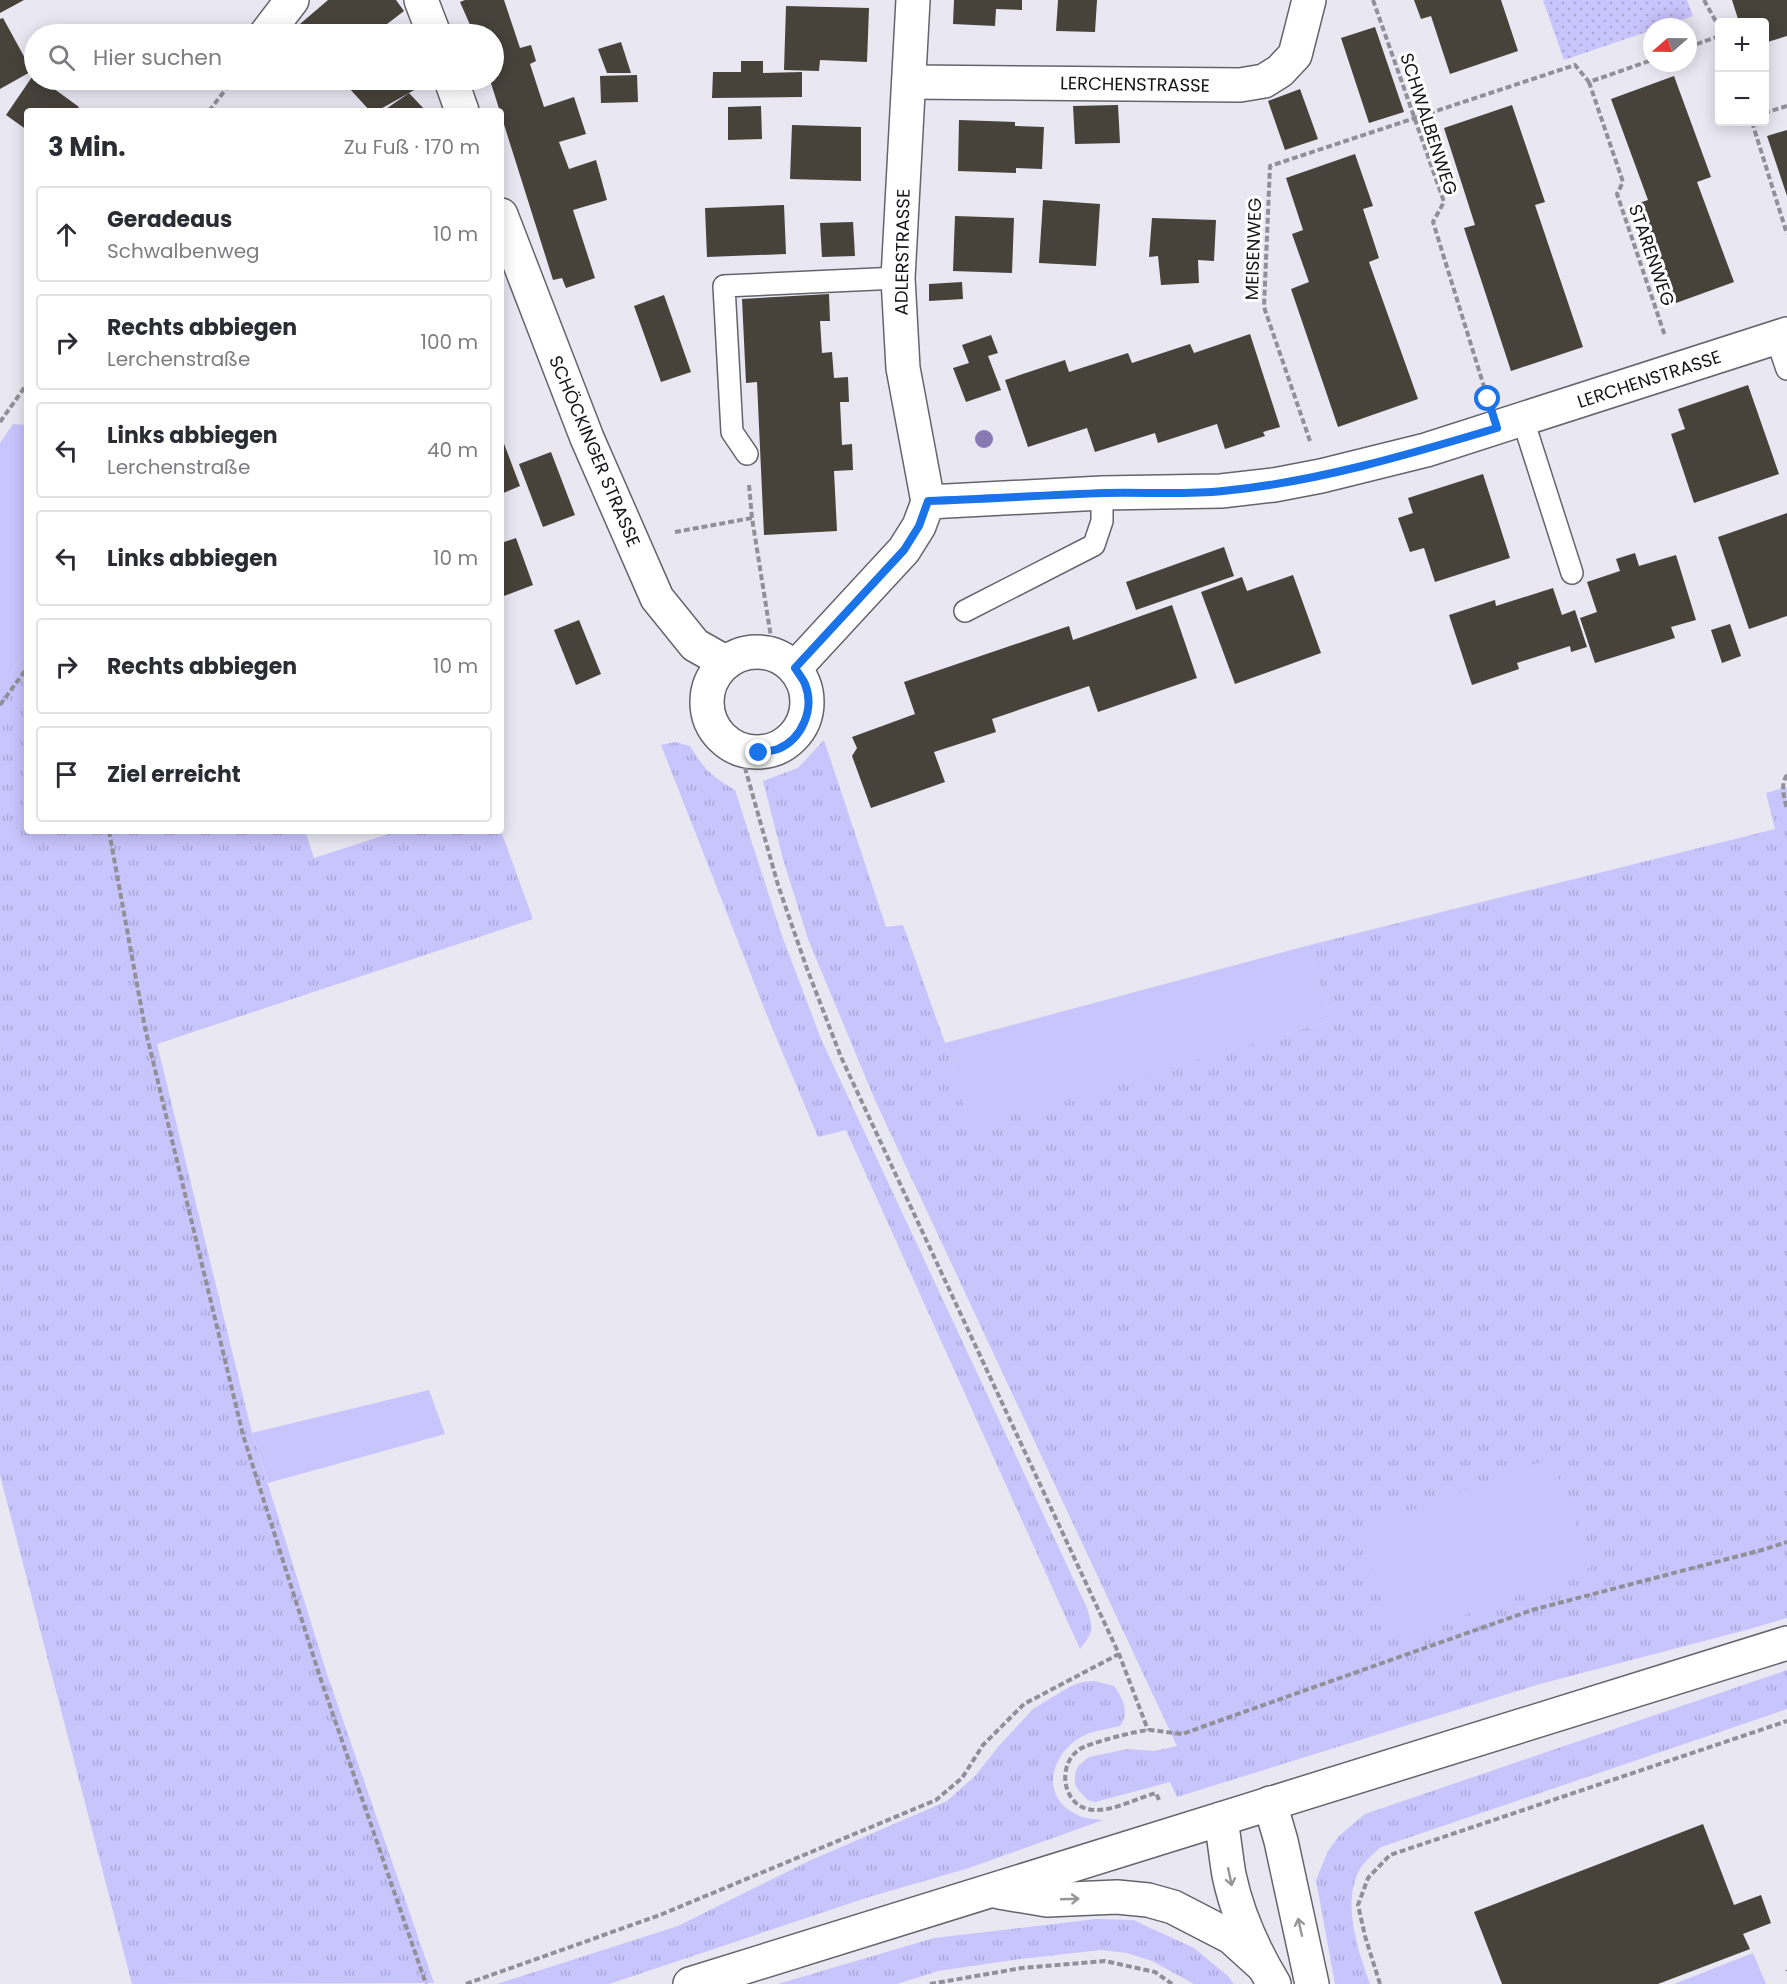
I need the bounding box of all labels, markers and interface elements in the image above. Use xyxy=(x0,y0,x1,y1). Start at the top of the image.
north arrow xyxy=(1643,18,1697,72)
map controls xyxy=(1715,18,1769,126)
button: + xyxy=(1715,18,1769,72)
search box xyxy=(24,24,504,90)
icon: search xyxy=(45,41,78,74)
text: Hier suchen xyxy=(93,42,222,73)
street label: SCHWALBENWEG xyxy=(1394,50,1464,198)
street label: LERCHENSTRASSE xyxy=(1060,70,1210,98)
button: − xyxy=(1715,72,1769,126)
text: 3 Min. xyxy=(48,129,126,165)
text: Zu Fuß · 170 m xyxy=(344,133,480,161)
street label: ADLERSTRASSE xyxy=(888,189,916,315)
street label: MEISENWEG xyxy=(1239,197,1267,301)
street label: STARENWEG xyxy=(1623,201,1681,309)
text: Geradeaus xyxy=(107,204,232,235)
icon: ahead xyxy=(50,218,83,251)
text: 10 m xyxy=(433,220,478,248)
text: Schwalbenweg xyxy=(107,237,260,265)
text: Rechts abbiegen xyxy=(107,312,297,343)
icon: right xyxy=(50,326,83,359)
text: 100 m xyxy=(421,328,478,356)
street label: LERCHENSTRASSE xyxy=(1574,344,1724,414)
text: Lerchenstraße xyxy=(107,345,250,373)
street label: SCHÖCKINGER STRASSE xyxy=(543,352,647,550)
route start xyxy=(1474,385,1500,411)
text: Links abbiegen xyxy=(107,420,278,451)
icon: left xyxy=(50,434,83,467)
text: 40 m xyxy=(427,436,478,464)
text: Lerchenstraße xyxy=(107,453,250,481)
icon: left xyxy=(50,542,83,575)
text: Links abbiegen xyxy=(107,543,278,574)
text: 10 m xyxy=(433,544,478,572)
icon: right xyxy=(50,650,83,683)
text: Rechts abbiegen xyxy=(107,651,297,682)
text: 10 m xyxy=(433,652,478,680)
route end xyxy=(745,739,771,765)
icon: arrive xyxy=(50,758,83,791)
text: Ziel erreicht xyxy=(107,759,241,790)
one-way arrow xyxy=(1225,1867,1236,1886)
one-way arrow xyxy=(1060,1893,1080,1904)
one-way arrow xyxy=(1294,1918,1305,1937)

